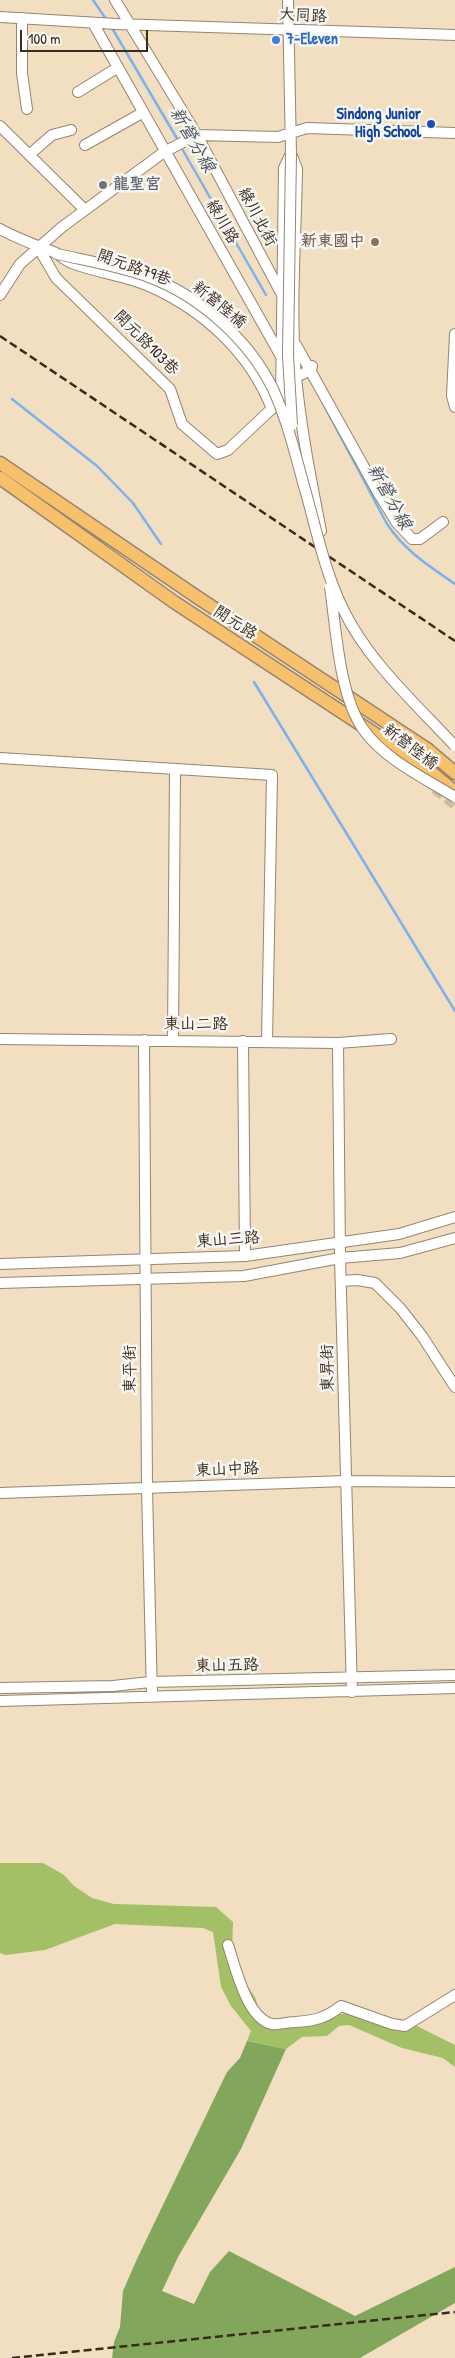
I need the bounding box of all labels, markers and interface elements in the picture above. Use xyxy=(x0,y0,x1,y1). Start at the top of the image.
street label: 大同路 xyxy=(279,5,327,27)
scale bar xyxy=(22,20,150,52)
text: 100 m xyxy=(28,28,61,49)
place label: 7-Eleven xyxy=(286,30,338,50)
marker: 7-Eleven xyxy=(270,34,282,46)
water label: 新營分線 xyxy=(165,103,219,177)
place label: Sindong Junior High School xyxy=(336,105,421,143)
marker: Sindong Junior High School xyxy=(425,118,437,130)
place label: 龍聖宮 xyxy=(113,175,161,195)
marker: 龍聖宮 xyxy=(97,179,109,191)
street label: 綠川北街 xyxy=(234,184,280,250)
street label: 綠川路 xyxy=(202,196,242,248)
place label: 新東國中 xyxy=(301,232,365,252)
marker: 新東國中 xyxy=(369,236,381,248)
street label: 開元路79巷 xyxy=(94,246,174,290)
street label: 新營陸橋 xyxy=(188,277,250,333)
street label: 開元路103巷 xyxy=(109,306,183,380)
water label: 新營分線 xyxy=(362,460,416,534)
street label: 開元路 xyxy=(210,602,260,644)
street label: 新營陸橋 xyxy=(379,720,441,774)
street label: 東山二路 xyxy=(164,1015,228,1035)
street label: 東山三路 xyxy=(195,1228,261,1252)
street label: 東昇街 xyxy=(318,1344,338,1392)
street label: 東平街 xyxy=(121,1345,141,1393)
street label: 東山中路 xyxy=(195,1459,259,1481)
street label: 東山五路 xyxy=(195,1656,259,1676)

